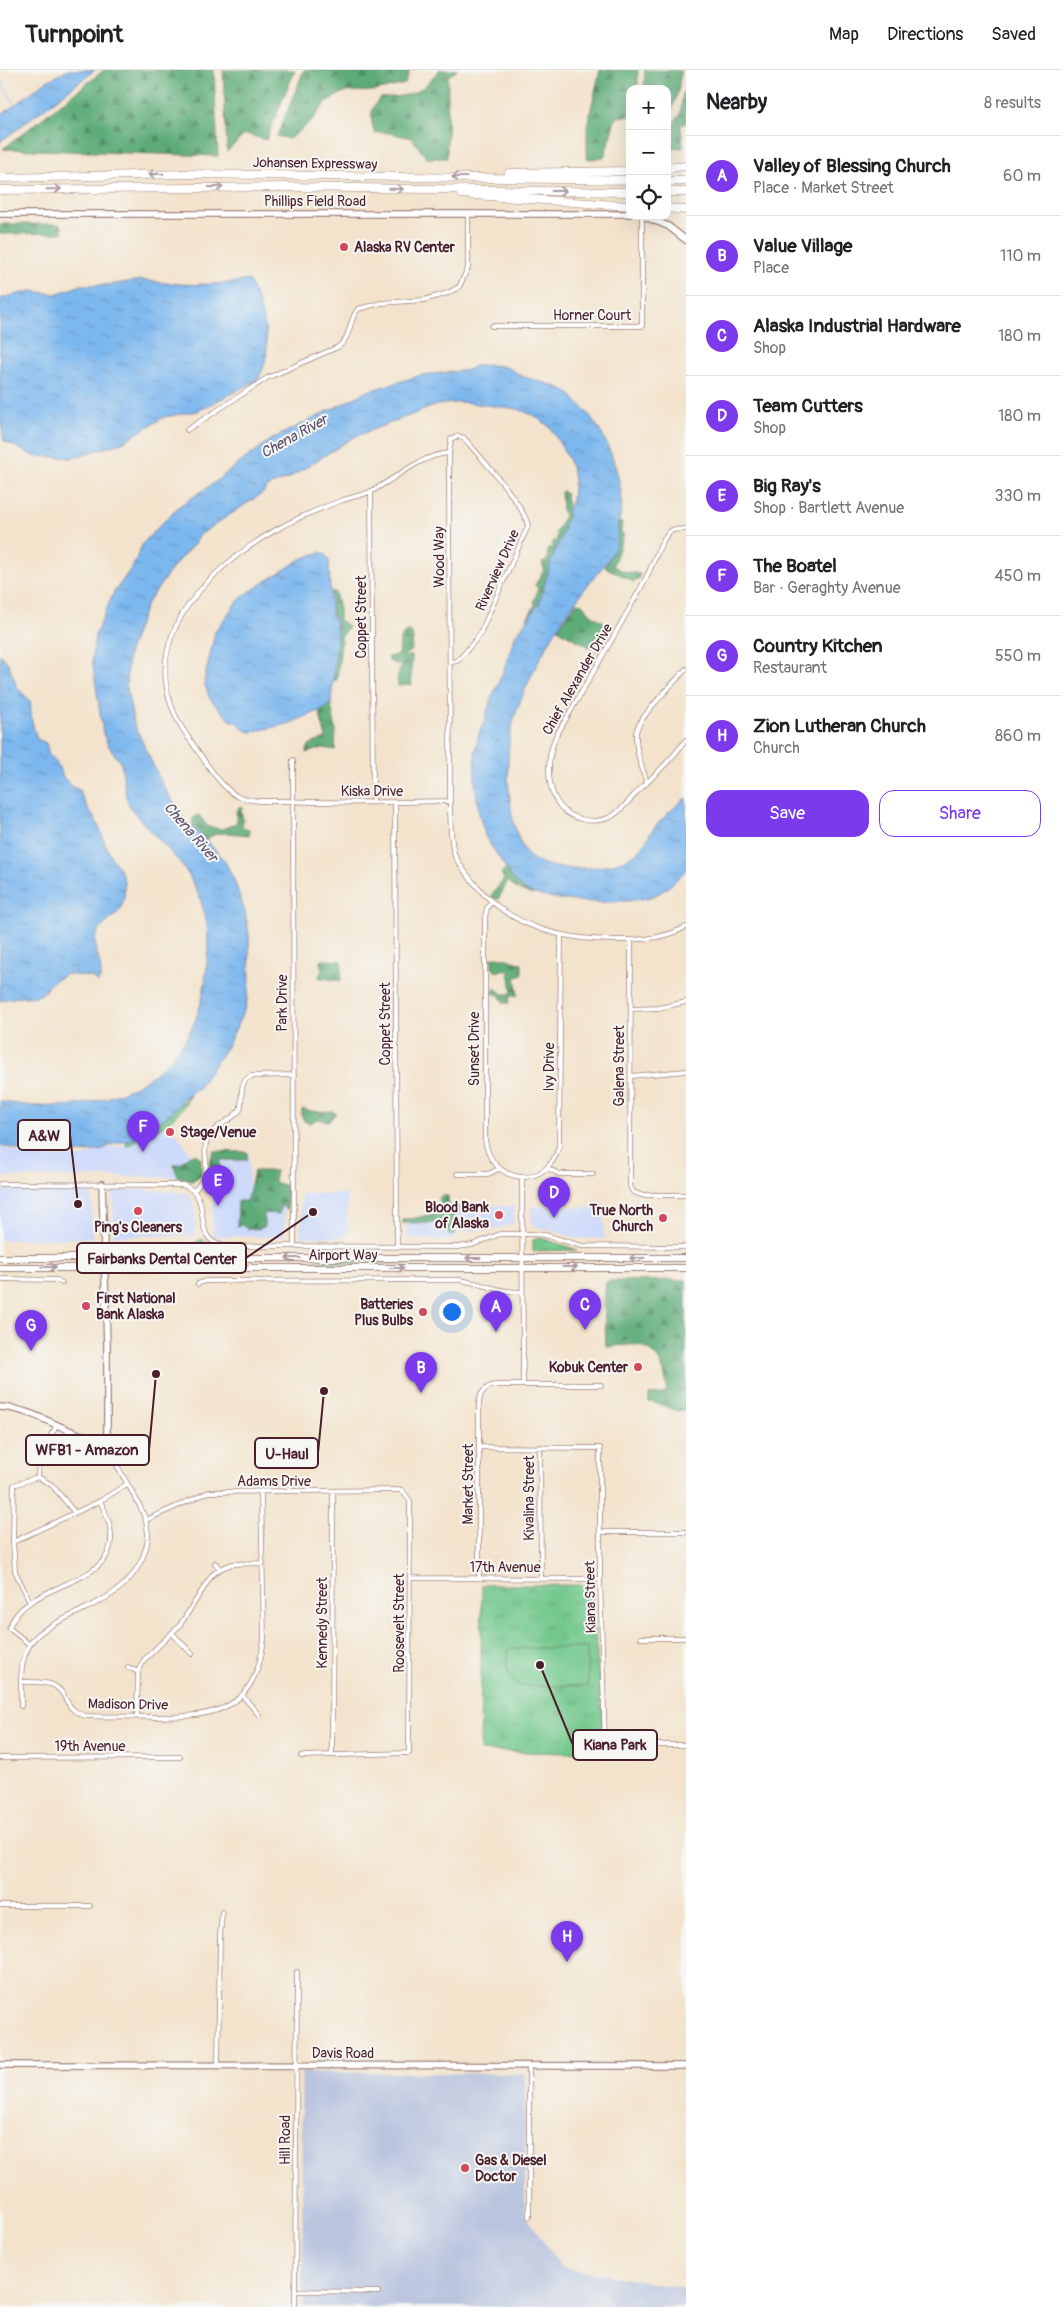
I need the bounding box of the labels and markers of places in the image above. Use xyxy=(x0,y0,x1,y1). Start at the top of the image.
place label: Alaska RV Center xyxy=(354,239,456,256)
marker: Alaska RV Center xyxy=(338,241,350,253)
pin: F xyxy=(127,1111,159,1152)
callout: A&W xyxy=(18,1120,70,1150)
place label: Stage/Venue xyxy=(180,1124,257,1141)
marker: Stage/Venue xyxy=(164,1126,176,1138)
pin: E xyxy=(202,1165,234,1206)
pin: D xyxy=(538,1177,570,1218)
place label: Blood Bank of Alaska xyxy=(425,1199,489,1232)
place label: True North Church xyxy=(588,1202,653,1235)
marker: Ping's Cleaners xyxy=(132,1205,144,1217)
marker: Blood Bank of Alaska xyxy=(493,1209,505,1221)
marker: True North Church xyxy=(657,1212,669,1224)
place label: Ping's Cleaners xyxy=(94,1219,183,1236)
callout: Fairbanks Dental Center xyxy=(77,1243,246,1273)
pin: C xyxy=(569,1289,601,1330)
place label: First National Bank Alaska xyxy=(96,1290,176,1323)
pin: A xyxy=(480,1291,512,1332)
place label: Batteries Plus Bulbs xyxy=(354,1296,414,1329)
marker: First National Bank Alaska xyxy=(80,1300,92,1312)
marker: Batteries Plus Bulbs xyxy=(417,1306,429,1318)
pin: G xyxy=(15,1310,47,1351)
pin: B xyxy=(405,1352,437,1393)
place label: Kobuk Center xyxy=(549,1359,629,1376)
marker: Kobuk Center xyxy=(632,1361,644,1373)
callout: WFB1 - Amazon xyxy=(26,1435,149,1465)
callout: U-Haul xyxy=(255,1438,318,1468)
callout: Kiana Park xyxy=(573,1730,657,1760)
pin: H xyxy=(551,1921,583,1962)
place label: Gas & Diesel Doctor xyxy=(475,2152,547,2185)
marker: Gas & Diesel Doctor xyxy=(459,2162,471,2174)

